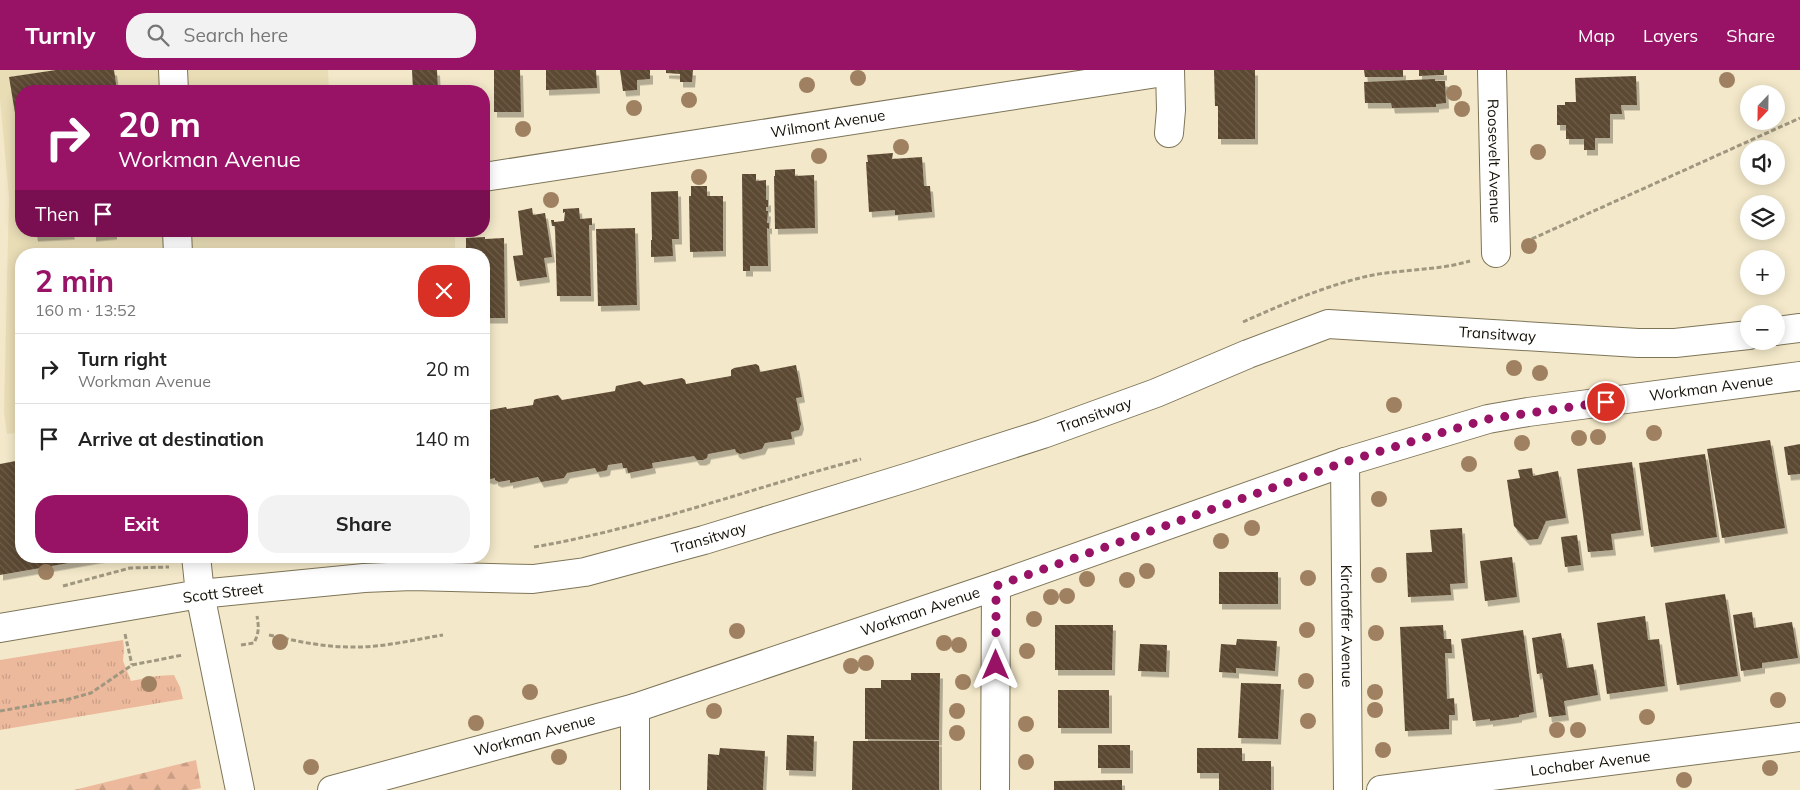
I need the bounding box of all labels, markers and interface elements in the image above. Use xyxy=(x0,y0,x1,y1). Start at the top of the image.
search box xyxy=(126,13,476,58)
text: Turnly xyxy=(25,20,96,50)
icon: search xyxy=(144,21,172,49)
text: Search here xyxy=(184,23,288,47)
text: Map xyxy=(1578,24,1615,47)
text: Layers xyxy=(1643,24,1698,47)
text: Share xyxy=(1726,24,1775,47)
north arrow xyxy=(1740,85,1785,130)
map controls xyxy=(1740,85,1785,350)
street label: Roosevelt Avenue xyxy=(1484,99,1505,223)
text: 20 m xyxy=(118,102,201,146)
icon: right xyxy=(35,105,100,170)
street label: Wilmont Avenue xyxy=(769,105,887,142)
button: sound xyxy=(1740,140,1785,185)
text: Workman Avenue xyxy=(118,145,301,173)
button: layers xyxy=(1740,195,1785,240)
icon: arrive xyxy=(89,200,117,228)
text: Then xyxy=(35,202,79,226)
button: + xyxy=(1740,250,1785,295)
text: 2 min xyxy=(35,262,114,300)
button: close xyxy=(418,265,470,317)
text: 160 m · 13:52 xyxy=(35,300,136,320)
button: − xyxy=(1740,305,1785,350)
street label: Transitway xyxy=(1458,322,1537,346)
text: Turn right xyxy=(78,347,167,371)
icon: right xyxy=(35,355,63,383)
text: 20 m xyxy=(426,357,470,381)
street label: Workman Avenue xyxy=(1648,370,1774,405)
text: Workman Avenue xyxy=(78,371,211,391)
pin xyxy=(1585,381,1627,423)
icon: arrive xyxy=(1592,388,1620,416)
street label: Transitway xyxy=(1055,393,1134,437)
icon: arrive xyxy=(35,425,63,453)
text: Arrive at destination xyxy=(78,427,264,451)
text: 140 m xyxy=(414,427,470,451)
button: Exit xyxy=(35,495,248,553)
button: Share xyxy=(258,495,470,553)
street label: Transitway xyxy=(669,517,749,557)
street label: Kirchoffer Avenue xyxy=(1337,565,1357,687)
street label: Scott Street xyxy=(182,578,264,607)
street label: Workman Avenue xyxy=(858,582,982,640)
position arrow xyxy=(969,638,1021,690)
street label: Workman Avenue xyxy=(472,709,597,760)
street label: Lochaber Avenue xyxy=(1529,746,1651,780)

